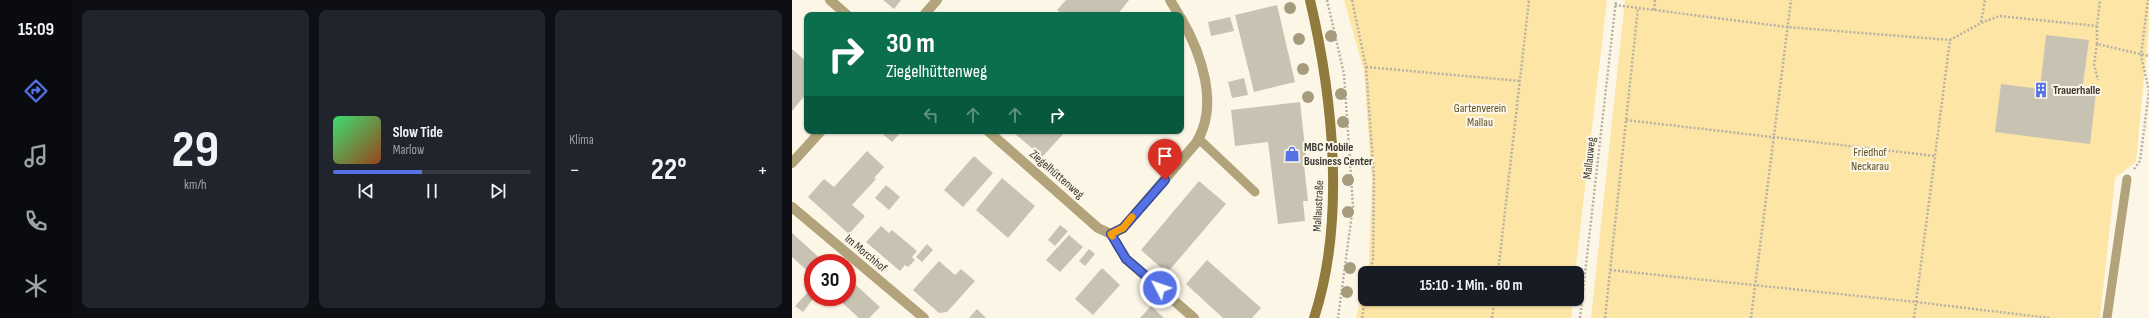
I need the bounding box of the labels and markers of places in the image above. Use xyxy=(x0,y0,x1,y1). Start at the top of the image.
building icon: Trauerhalle xyxy=(2032,81,2050,99)
place label: Trauerhalle xyxy=(2053,83,2100,98)
pin xyxy=(1148,139,1182,180)
place label: MBC Mobile Business Center xyxy=(1304,140,1373,169)
shop icon: MBC Mobile Business Center xyxy=(1283,145,1301,163)

